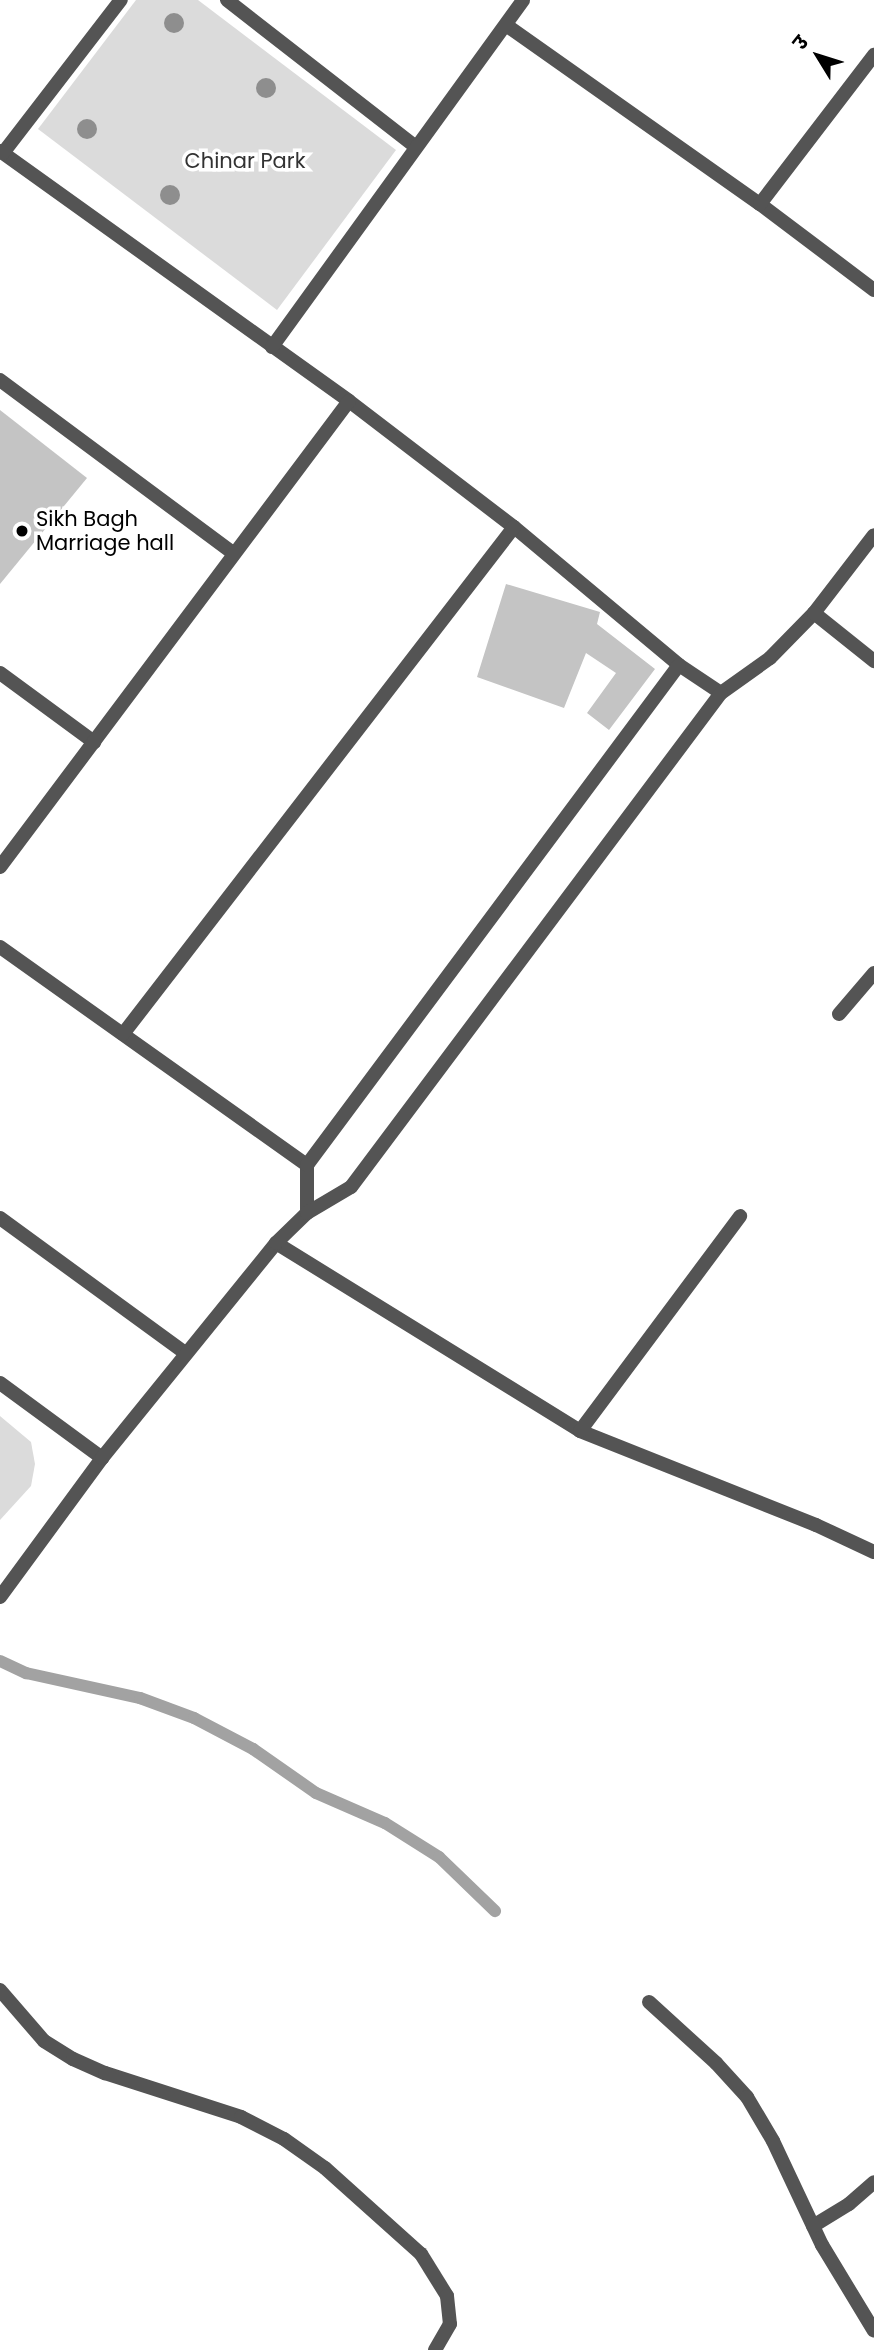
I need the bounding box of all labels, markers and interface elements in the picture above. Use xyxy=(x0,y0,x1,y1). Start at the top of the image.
north arrow xyxy=(783,21,853,91)
text: उ xyxy=(787,30,815,55)
park label: Chinar Park xyxy=(185,148,305,174)
place label: Sikh Bagh Marriage hall xyxy=(36,506,174,556)
marker: Sikh Bagh Marriage hall xyxy=(14,523,30,539)

